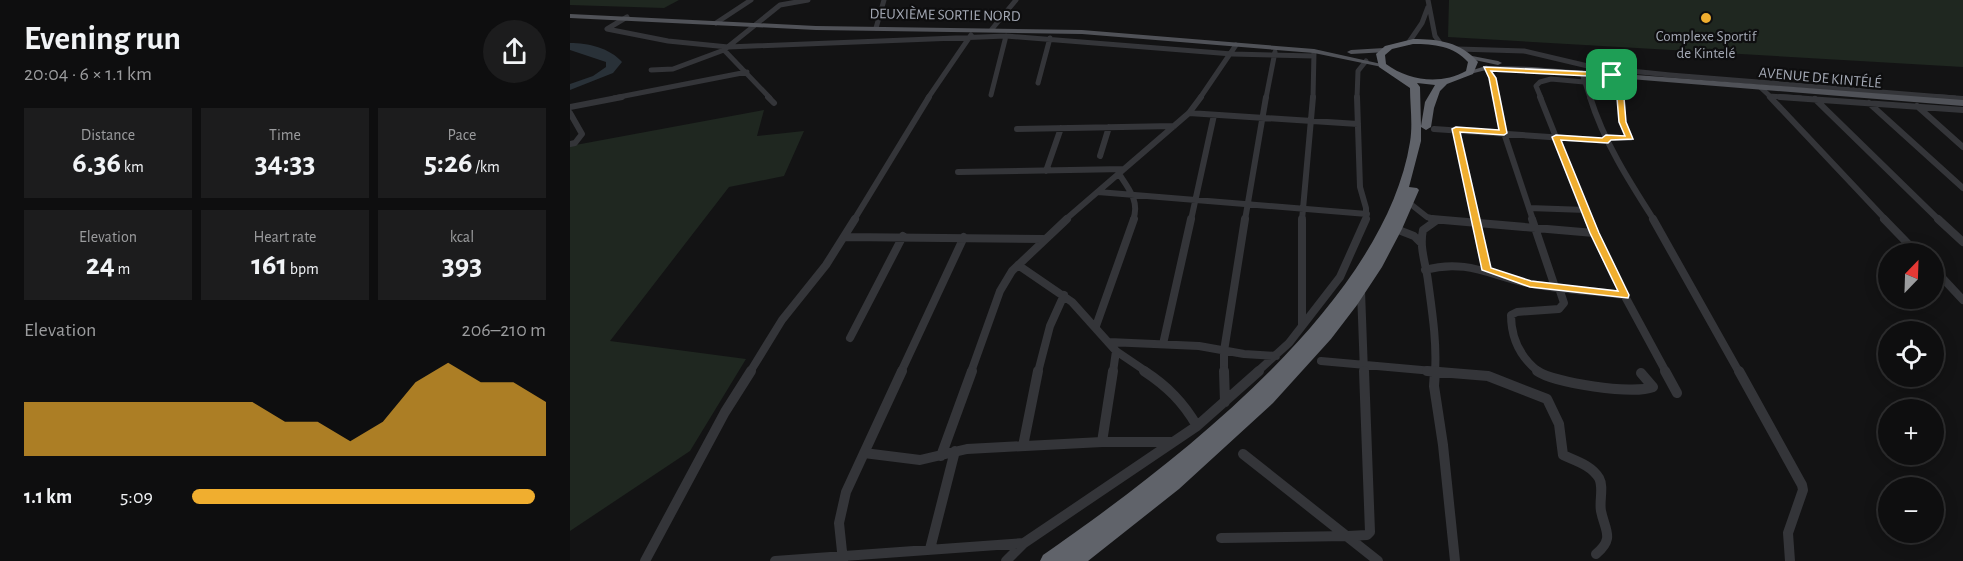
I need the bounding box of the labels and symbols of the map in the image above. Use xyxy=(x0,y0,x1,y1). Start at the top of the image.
street label: DEUXIÈME SORTIE NORD xyxy=(869,4,1021,24)
marker: Complexe Sportif de Kintelé xyxy=(1699,11,1713,25)
place label: Complexe Sportif de Kintelé xyxy=(1656,29,1758,61)
pin xyxy=(1586,49,1637,100)
street label: AVENUE DE KINTÉLÉ xyxy=(1758,63,1882,91)
north arrow xyxy=(1878,243,1944,309)

